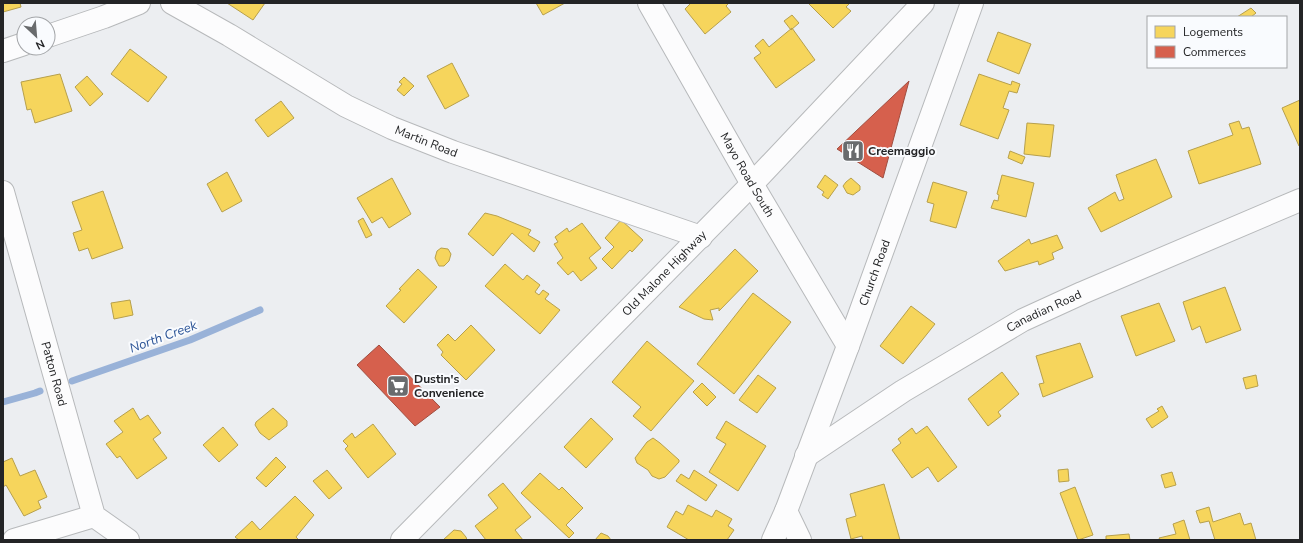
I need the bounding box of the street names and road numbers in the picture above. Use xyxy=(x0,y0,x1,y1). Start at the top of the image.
street label: Martin Road xyxy=(393,122,460,161)
street label: Mayo Road South xyxy=(716,130,778,220)
street label: Old Malone Highway xyxy=(618,226,711,320)
street label: Church Road xyxy=(855,237,894,308)
street label: Canadian Road xyxy=(1003,286,1084,336)
street label: Patton Road xyxy=(37,340,71,408)

